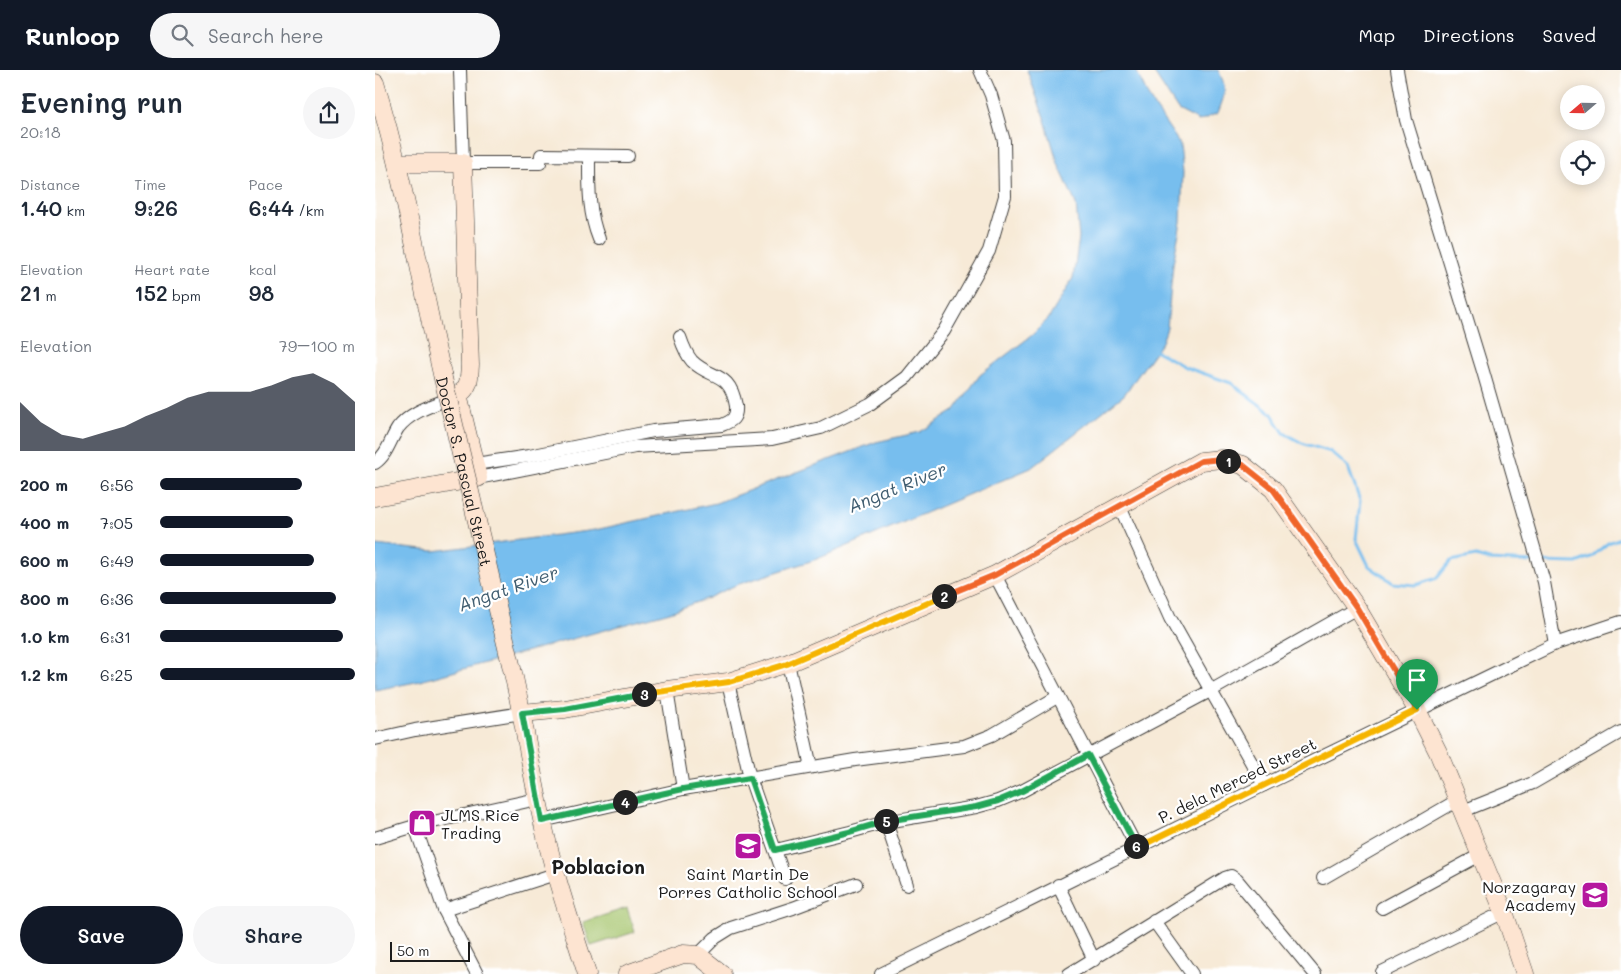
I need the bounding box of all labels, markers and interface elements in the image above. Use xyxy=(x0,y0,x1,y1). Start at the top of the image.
search box xyxy=(150,13,500,58)
text: Runloop xyxy=(25,20,120,51)
icon: search xyxy=(168,21,196,49)
text: Search here xyxy=(208,23,323,48)
text: Map xyxy=(1358,23,1395,47)
text: Directions xyxy=(1423,23,1515,47)
text: Saved xyxy=(1543,23,1596,47)
text: Evening run xyxy=(20,84,183,120)
north arrow xyxy=(1560,85,1605,130)
map controls xyxy=(1560,85,1605,185)
button: share xyxy=(303,87,355,139)
text: 20:18 xyxy=(20,121,61,142)
button: locate xyxy=(1560,140,1605,185)
text: Distance xyxy=(20,175,80,194)
text: Time xyxy=(134,175,166,194)
text: Pace xyxy=(249,175,283,194)
text: 1.40 xyxy=(20,194,62,221)
text: 9:26 xyxy=(134,194,178,221)
text: 6:44 xyxy=(249,194,294,221)
text: km xyxy=(62,201,85,220)
text: /km xyxy=(294,201,324,220)
text: Elevation xyxy=(20,260,83,279)
text: Heart rate xyxy=(134,260,210,279)
text: kcal xyxy=(249,260,277,279)
text: 21 xyxy=(20,279,41,306)
text: 152 xyxy=(134,279,168,306)
text: 98 xyxy=(249,279,274,306)
text: m xyxy=(41,286,57,305)
text: bpm xyxy=(168,286,201,305)
text: Elevation xyxy=(20,335,92,356)
text: 79–100 m xyxy=(279,335,355,356)
street label: Doctor S. Pascual Street xyxy=(432,374,498,568)
pin: 1 xyxy=(1215,448,1241,474)
text: 1 xyxy=(1225,452,1232,471)
water label: Angat River xyxy=(844,456,950,518)
text: 200 m xyxy=(20,474,68,495)
text: 6:56 xyxy=(100,474,134,495)
text: 400 m xyxy=(20,512,69,533)
text: 7:05 xyxy=(100,512,133,533)
text: 600 m xyxy=(20,550,69,571)
text: 6:49 xyxy=(100,550,133,571)
water label: Angat River xyxy=(455,560,561,616)
pin: 2 xyxy=(931,584,957,608)
text: 2 xyxy=(941,587,948,606)
text: 800 m xyxy=(20,588,69,609)
text: 6:36 xyxy=(100,588,134,609)
text: 1.0 km xyxy=(20,626,69,647)
text: 6:31 xyxy=(100,626,131,647)
pin xyxy=(1396,659,1438,710)
text: 1.2 km xyxy=(20,664,68,685)
text: 6:25 xyxy=(100,664,133,685)
icon: arrive xyxy=(1403,666,1431,694)
pin: 3 xyxy=(631,682,657,706)
text: 3 xyxy=(640,685,649,704)
street label: P. dela Merced Street xyxy=(1154,733,1320,827)
pin: 4 xyxy=(613,790,637,814)
text: 4 xyxy=(621,793,630,812)
place label: JLMS Rice Trading xyxy=(441,804,520,843)
shop icon: JLMS Rice Trading xyxy=(407,808,437,838)
pin: 5 xyxy=(873,808,899,834)
text: 5 xyxy=(882,812,891,831)
school or university icon: Saint Martin De Porres Catholic School xyxy=(733,831,763,861)
pin: 6 xyxy=(1123,834,1149,858)
text: 6 xyxy=(1132,837,1141,856)
district label: Poblacion xyxy=(551,854,645,879)
place label: Saint Martin De Porres Catholic School xyxy=(659,863,837,902)
place label: Norzagaray Academy xyxy=(1482,876,1576,915)
school or university icon: Norzagaray Academy xyxy=(1580,880,1610,910)
button: Save xyxy=(20,906,183,964)
button: Share xyxy=(193,906,355,964)
scale bar xyxy=(390,939,470,962)
text: 50 m xyxy=(397,941,429,960)

